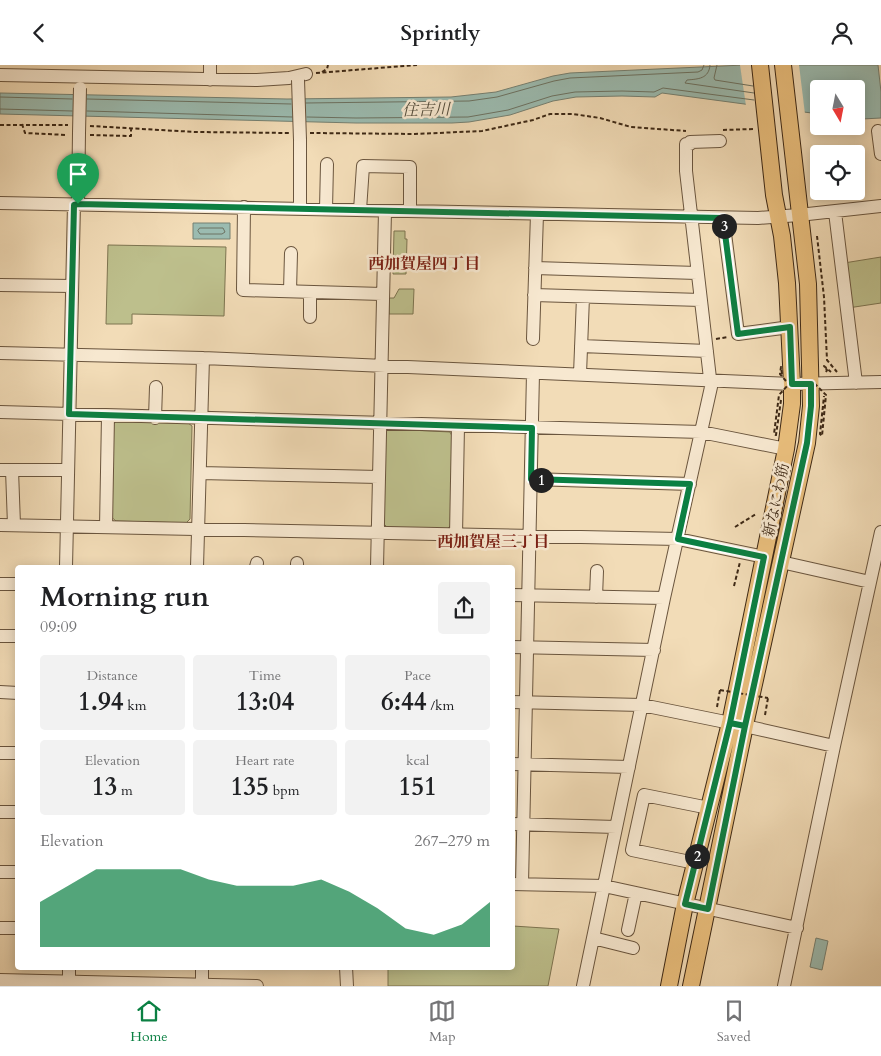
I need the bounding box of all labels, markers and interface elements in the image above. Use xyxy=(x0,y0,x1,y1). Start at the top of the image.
text: Sprintly xyxy=(400,18,481,48)
icon: back xyxy=(25,19,53,47)
icon: person xyxy=(828,19,856,47)
north arrow xyxy=(810,80,865,135)
map controls xyxy=(810,80,865,200)
water label: 住吉川 xyxy=(402,99,452,121)
button: locate xyxy=(810,145,865,200)
pin xyxy=(57,153,99,204)
icon: arrive xyxy=(64,160,92,188)
pin: 3 xyxy=(712,213,736,239)
text: 3 xyxy=(721,217,728,236)
district label: 西加賀屋四丁目 xyxy=(368,253,480,275)
street label: 新なにわ筋 xyxy=(758,461,794,539)
pin: 1 xyxy=(528,467,554,493)
text: 1 xyxy=(538,471,545,490)
district label: 西加賀屋三丁目 xyxy=(437,531,549,553)
text: Morning run xyxy=(40,578,209,616)
button: share xyxy=(438,582,490,634)
text: 09:09 xyxy=(40,616,77,638)
text: Distance xyxy=(87,666,138,685)
text: Time xyxy=(249,666,281,685)
text: Pace xyxy=(404,666,431,685)
text: 1.94 xyxy=(78,685,124,719)
text: 13:04 xyxy=(236,685,294,719)
text: 6:44 xyxy=(381,685,427,719)
text: km xyxy=(124,696,147,715)
text: /km xyxy=(427,696,454,715)
text: Elevation xyxy=(85,751,140,770)
text: Heart rate xyxy=(235,751,295,770)
text: kcal xyxy=(406,751,429,770)
text: 13 xyxy=(92,770,117,804)
text: 135 xyxy=(230,770,269,804)
text: 151 xyxy=(398,770,437,804)
text: m xyxy=(117,781,133,800)
text: bpm xyxy=(269,781,299,800)
text: Elevation xyxy=(40,830,104,852)
text: 267–279 m xyxy=(414,830,490,852)
pin: 2 xyxy=(684,843,710,869)
text: 2 xyxy=(694,847,701,866)
tab: Home xyxy=(130,997,168,1046)
tab: Map xyxy=(428,997,456,1046)
tab: Saved xyxy=(717,997,751,1046)

